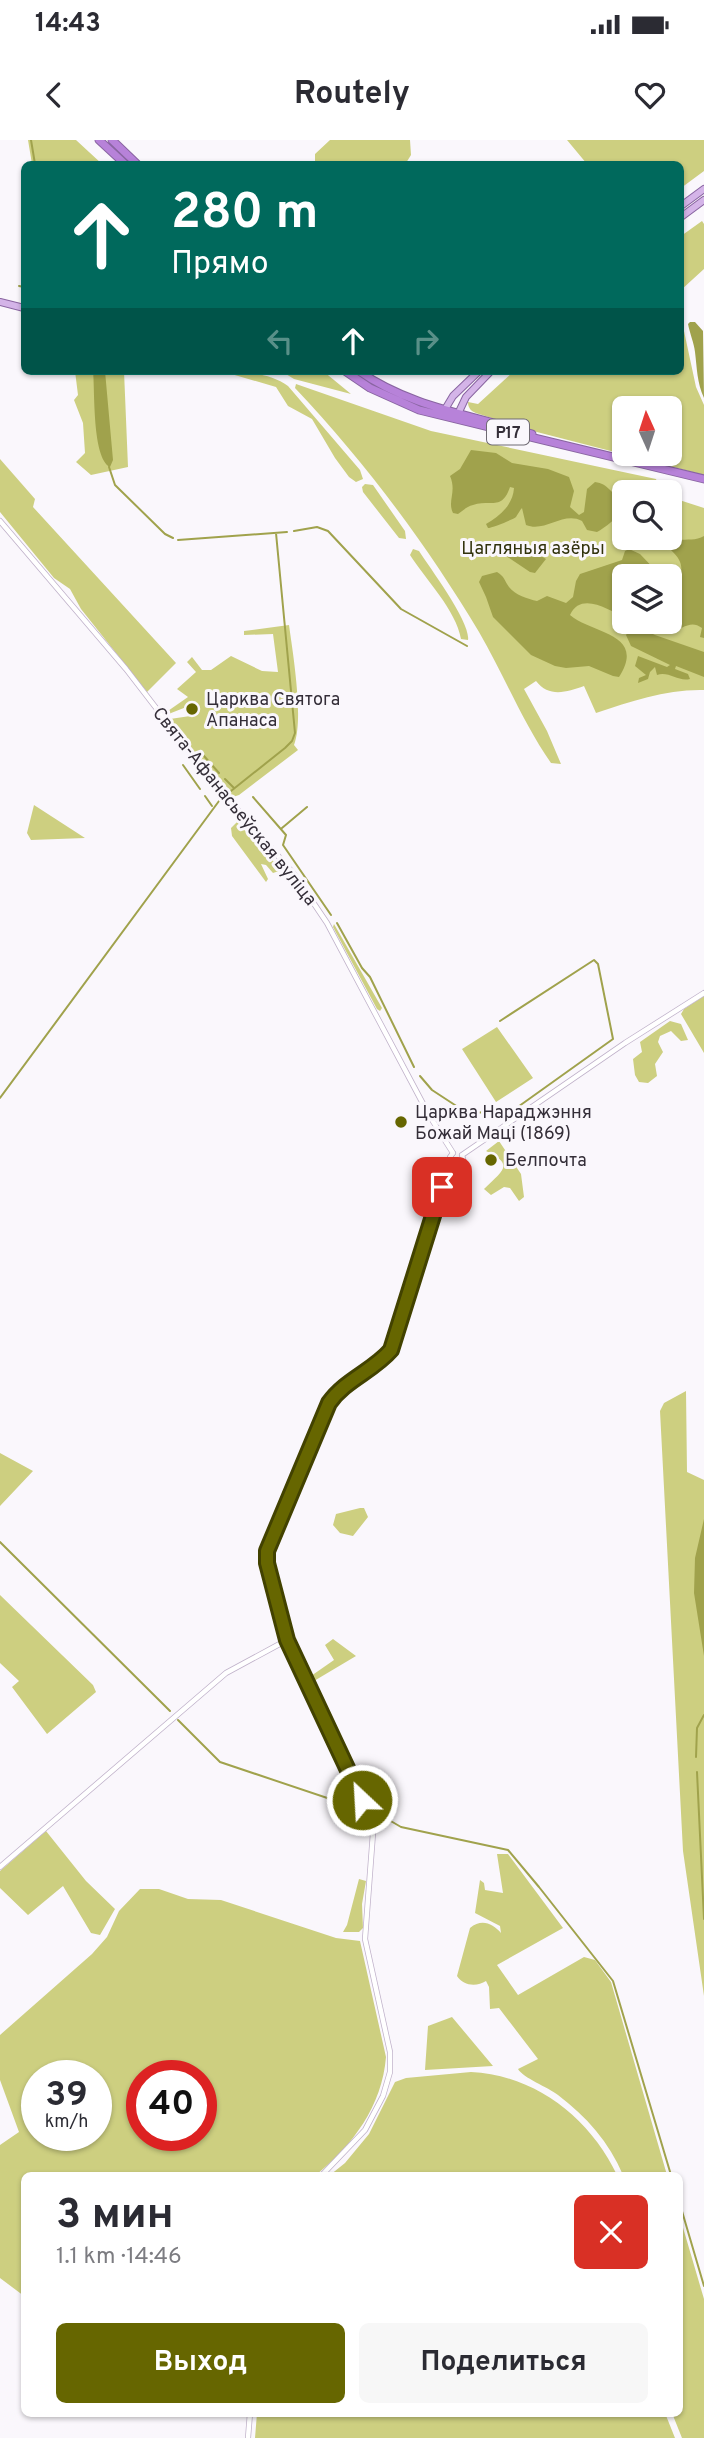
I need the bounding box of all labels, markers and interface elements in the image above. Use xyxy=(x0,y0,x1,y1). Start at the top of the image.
text: 14:43 xyxy=(35,8,101,41)
text: Routely xyxy=(294,75,410,115)
icon: back xyxy=(35,76,73,114)
icon: heart xyxy=(631,76,669,114)
text: 280 m xyxy=(171,184,318,246)
icon: ahead xyxy=(56,189,147,280)
text: Прямо xyxy=(171,245,269,285)
icon: left xyxy=(261,322,299,360)
icon: ahead xyxy=(334,322,372,360)
icon: right xyxy=(407,322,445,360)
north arrow xyxy=(612,396,682,466)
map controls xyxy=(612,396,682,634)
road number: Р17 xyxy=(487,420,529,444)
button: search xyxy=(612,480,682,550)
park label: Цагляныя азёры xyxy=(461,538,605,561)
button: layers xyxy=(612,564,682,634)
place label: Царква Святога Апанаса xyxy=(206,689,340,733)
marker: Царква Святога Апанаса xyxy=(184,701,200,717)
street label: Свята-Афанасьеўская вуліца xyxy=(147,703,321,911)
place label: Царква Нараджэння Божай Маці (1869) xyxy=(415,1102,592,1146)
marker: Царква Нараджэння Божай Маці (1869) xyxy=(393,1114,409,1130)
place label: Белпочта xyxy=(505,1150,587,1173)
marker: Белпочта xyxy=(483,1152,499,1168)
pin xyxy=(412,1157,472,1217)
icon: arrive xyxy=(423,1168,461,1206)
position arrow xyxy=(325,1763,399,1837)
speed limit sign: 40 xyxy=(126,2060,217,2151)
text: 39 xyxy=(45,2074,88,2118)
text: km/h xyxy=(45,2111,88,2134)
text: 3 мин xyxy=(56,2190,174,2243)
button: close xyxy=(574,2195,648,2269)
text: 1.1 km · 14:46 xyxy=(56,2243,182,2272)
button: Выход xyxy=(56,2323,345,2403)
button: Поделиться xyxy=(359,2323,648,2403)

